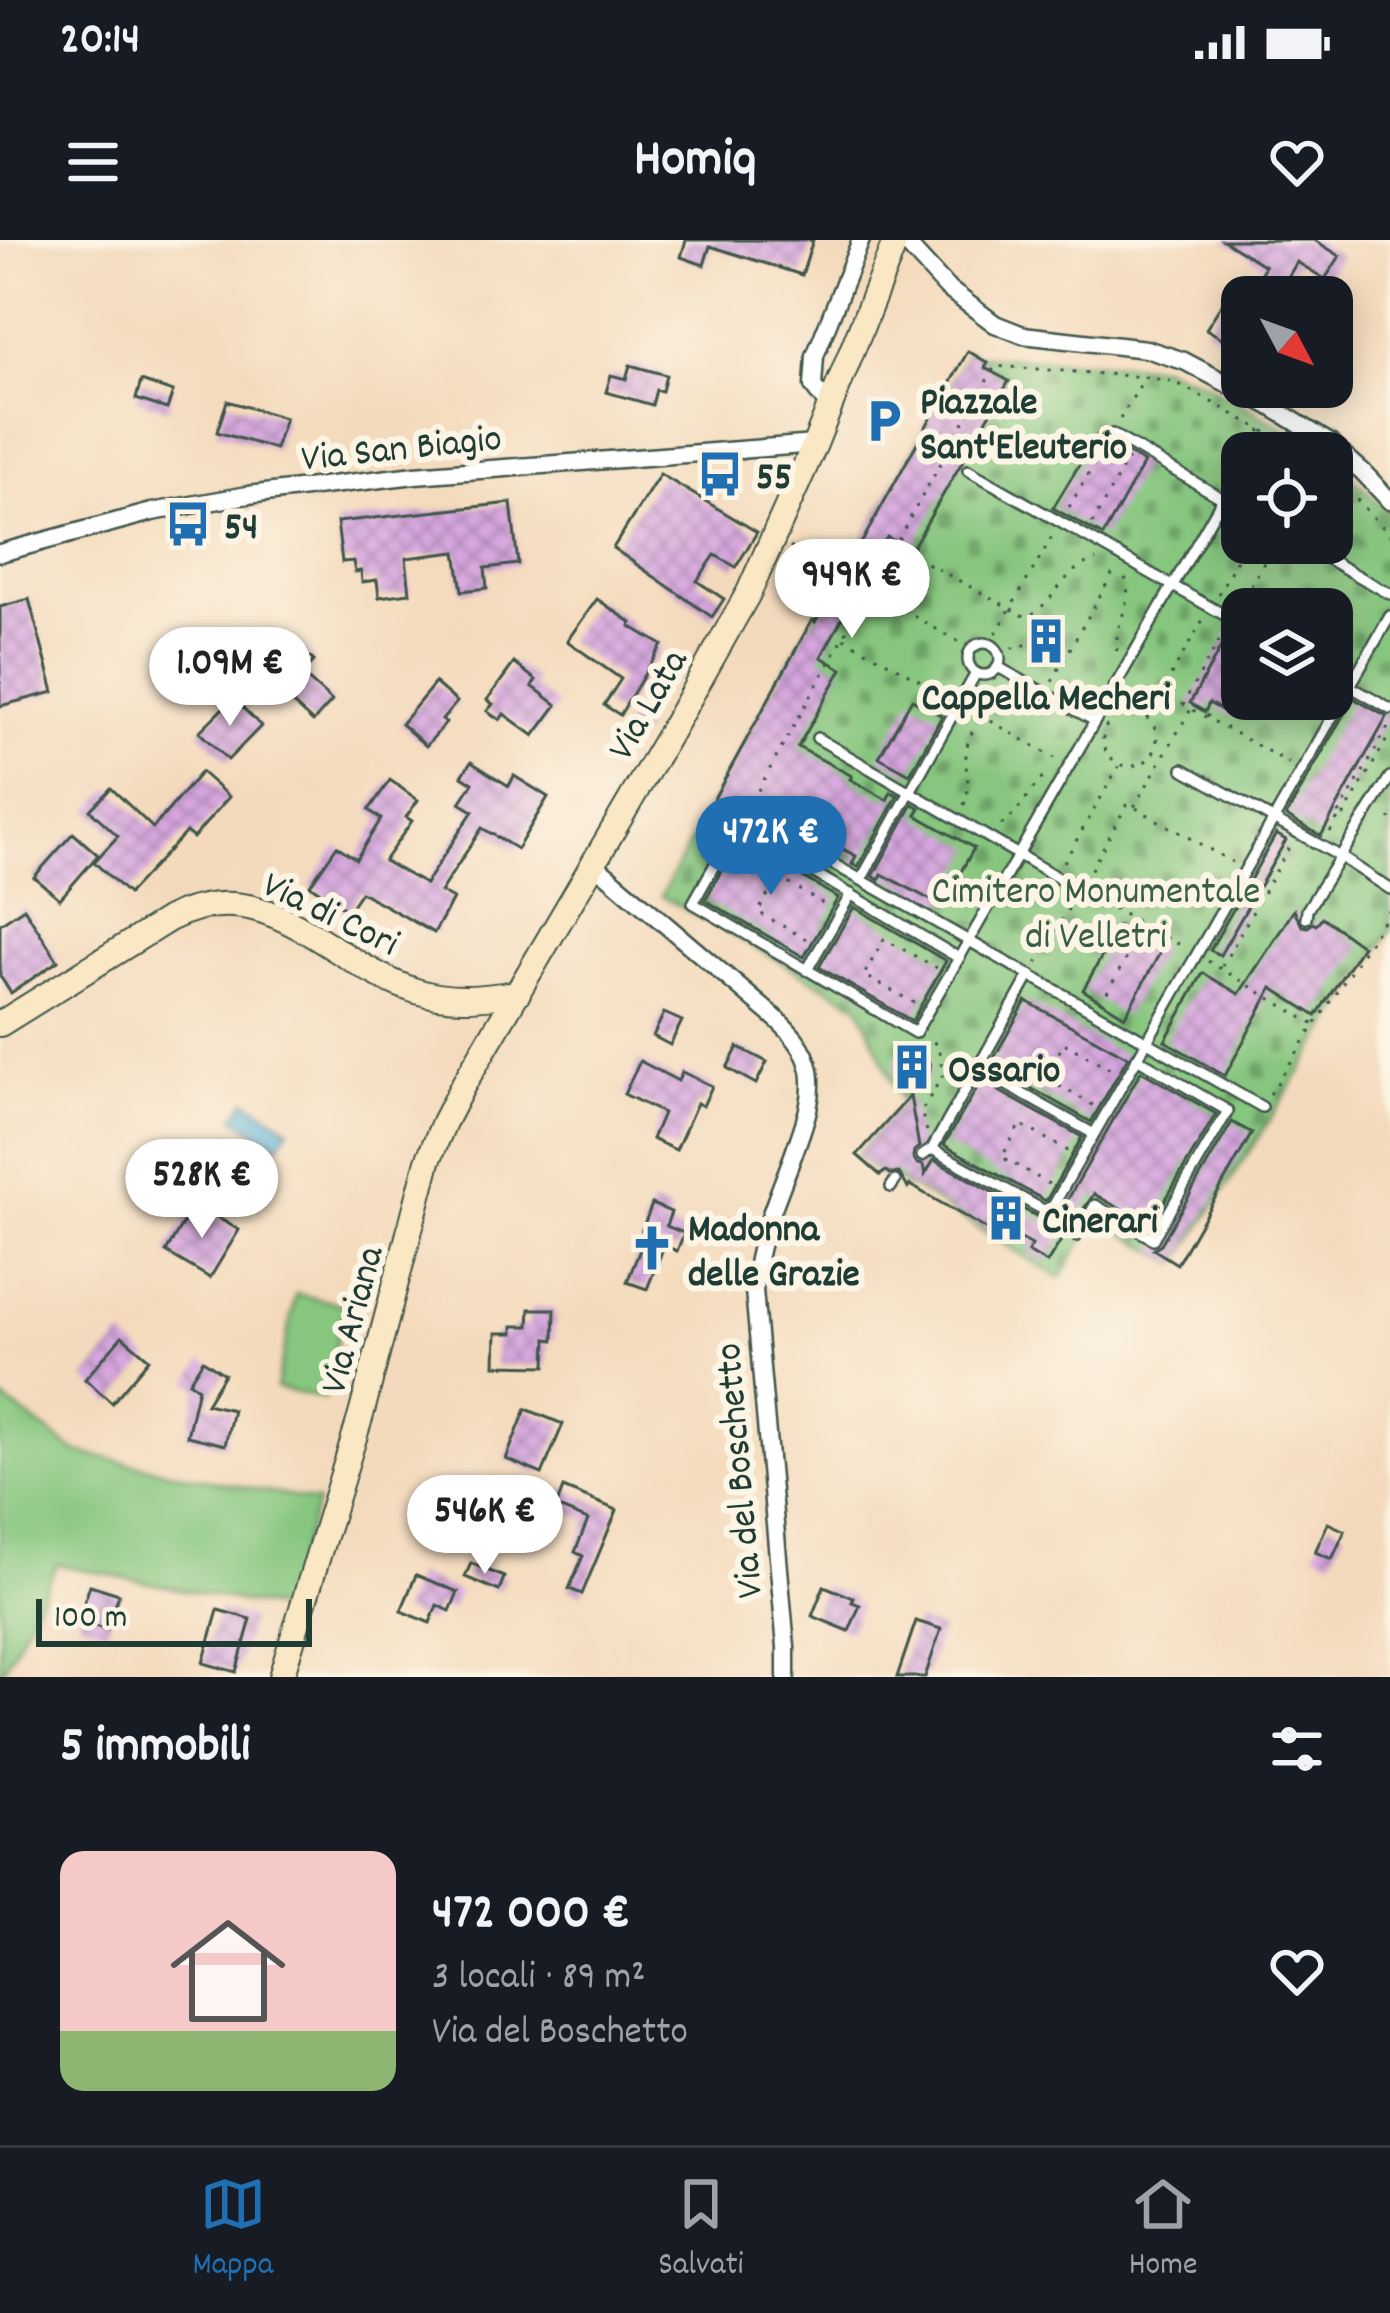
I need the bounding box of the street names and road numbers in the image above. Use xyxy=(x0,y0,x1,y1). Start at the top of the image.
street label: Via San Biagio xyxy=(299,414,505,489)
street label: Via Lata xyxy=(597,640,705,772)
street label: Via di Cori xyxy=(252,860,407,973)
street label: Via Ariana xyxy=(309,1240,402,1401)
street label: Via del Boschetto xyxy=(704,1341,781,1600)

